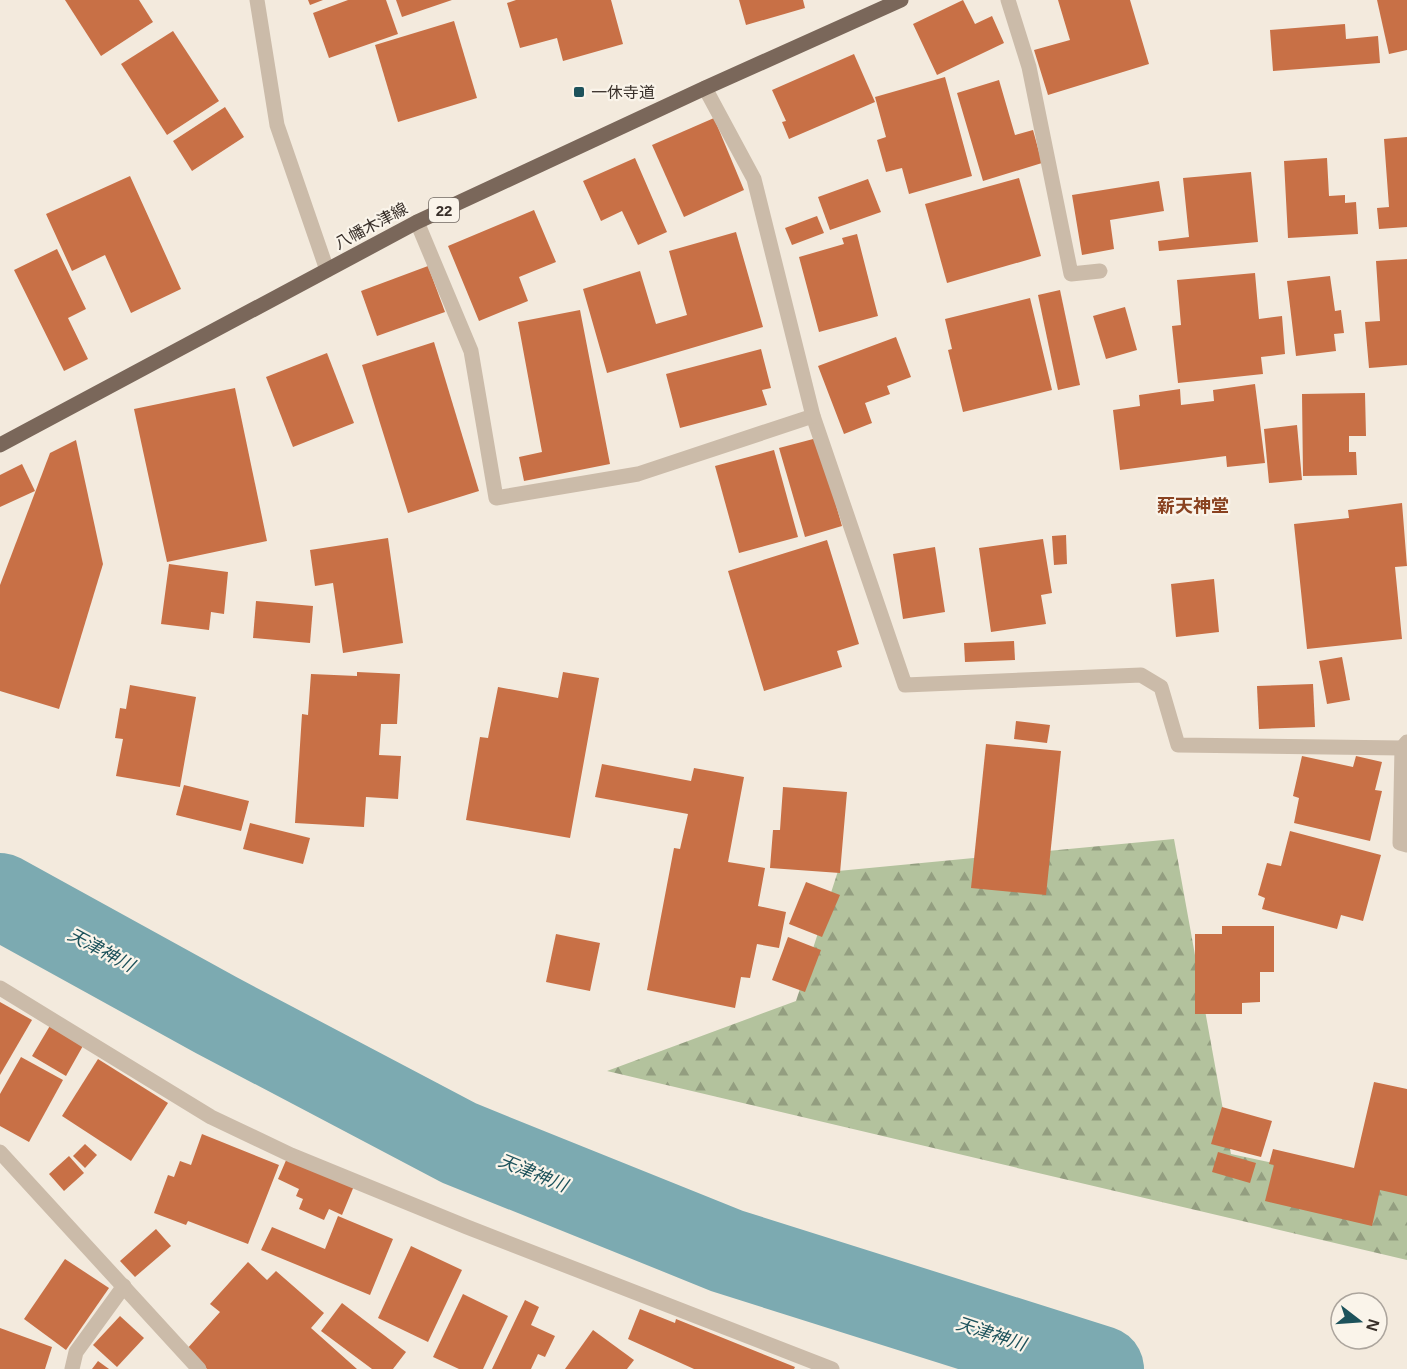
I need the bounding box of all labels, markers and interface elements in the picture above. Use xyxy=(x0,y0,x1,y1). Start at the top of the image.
place label: 一休寺道 xyxy=(591,84,655,101)
marker: 一休寺道 xyxy=(572,85,586,99)
road number: 22 xyxy=(429,198,459,222)
street label: 八幡木津線 xyxy=(332,200,410,252)
district label: 薪天神堂 xyxy=(1157,496,1229,516)
water label: 天津神川 xyxy=(65,924,139,977)
water label: 天津神川 xyxy=(496,1150,572,1197)
north arrow xyxy=(1329,1291,1389,1351)
water label: 天津神川 xyxy=(954,1313,1030,1355)
text: N xyxy=(1363,1317,1383,1333)

